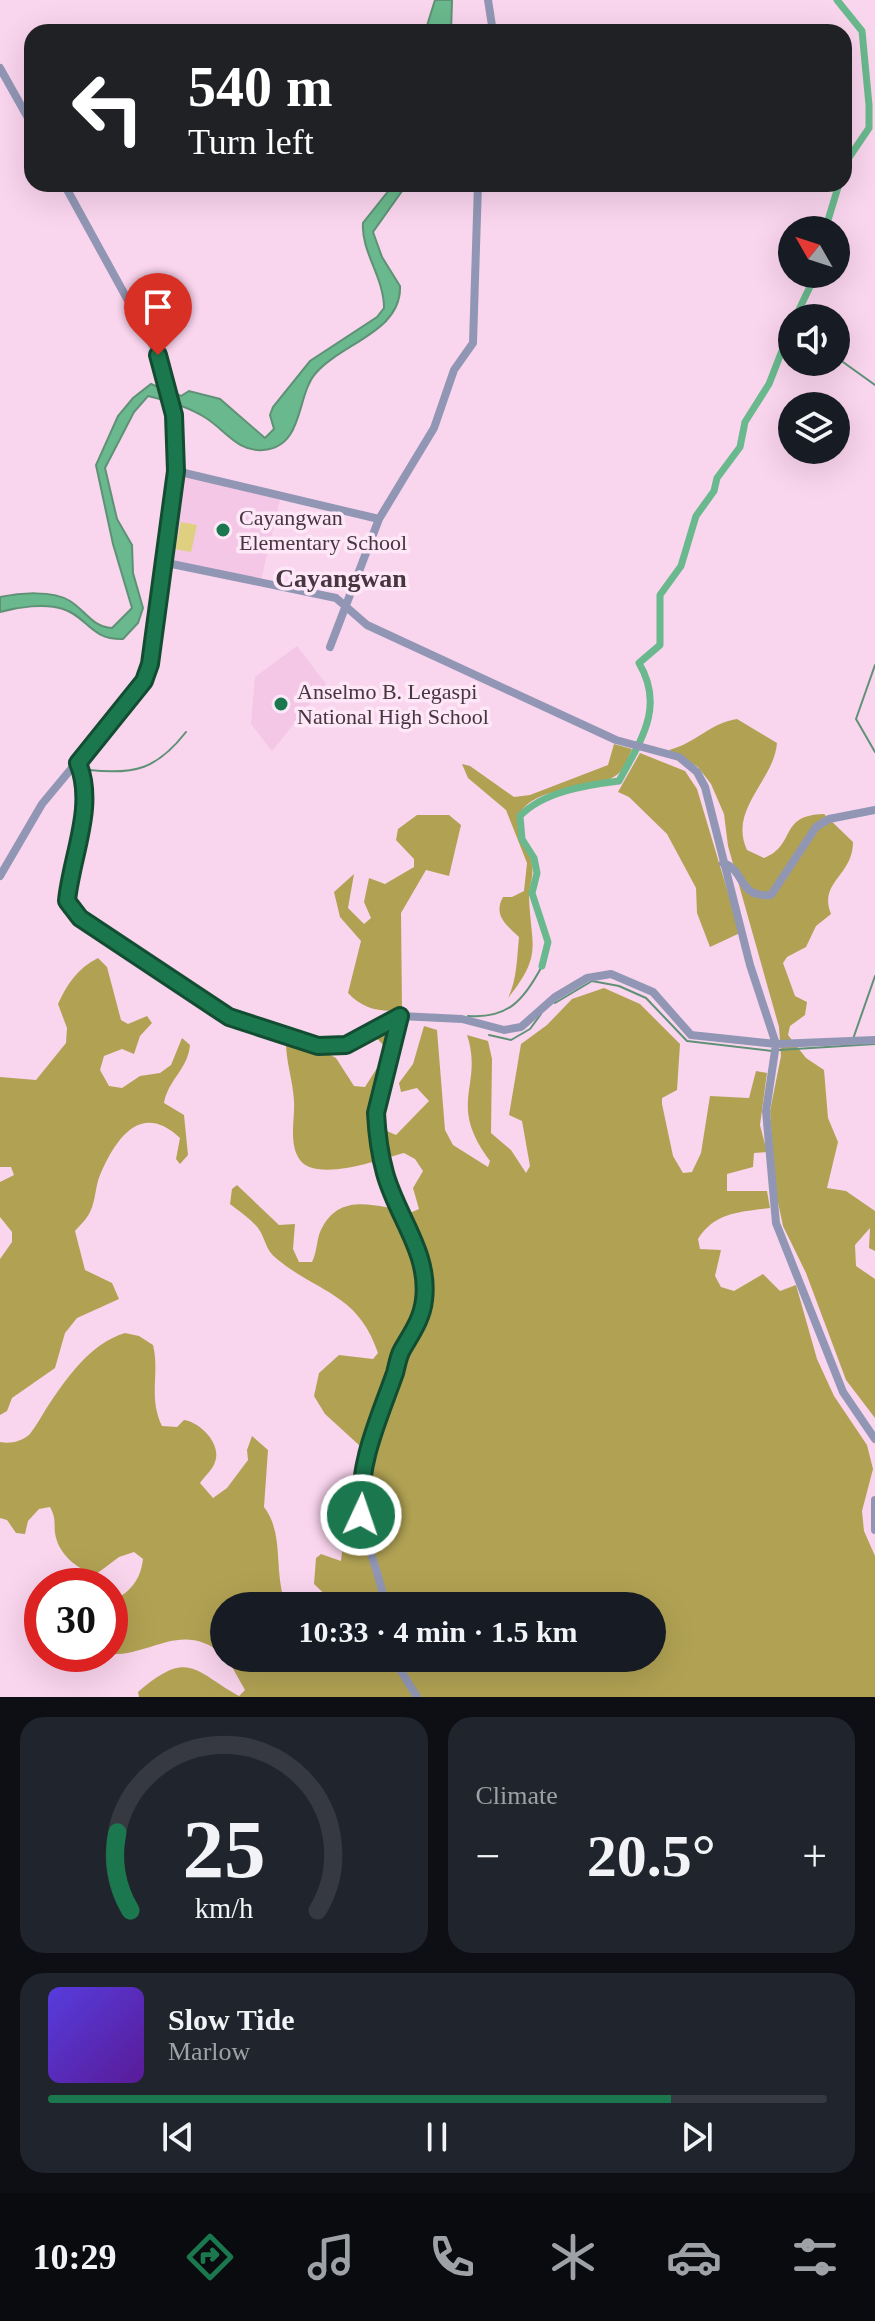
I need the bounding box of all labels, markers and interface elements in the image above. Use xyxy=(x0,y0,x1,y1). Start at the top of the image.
icon: left xyxy=(56,56,160,160)
text: 540 m xyxy=(188,56,333,118)
text: Turn left xyxy=(188,122,314,162)
north arrow xyxy=(778,216,850,288)
map controls xyxy=(778,216,850,464)
pin xyxy=(124,273,192,355)
icon: arrive xyxy=(136,285,180,329)
button: sound xyxy=(778,304,850,376)
button: layers xyxy=(778,392,850,464)
place label: Cayangwan Elementary School xyxy=(239,505,407,555)
marker: Cayangwan Elementary School xyxy=(214,521,232,539)
district label: Cayangwan xyxy=(275,564,407,593)
place label: Anselmo B. Legaspi National High School xyxy=(297,679,489,729)
marker: Anselmo B. Legaspi National High School xyxy=(272,695,290,713)
position arrow xyxy=(319,1473,403,1557)
speed limit sign: 30 xyxy=(24,1568,128,1672)
text: 10:33 · 4 min · 1.5 km xyxy=(298,1615,578,1648)
text: Climate xyxy=(476,1781,558,1810)
text: 25 xyxy=(182,1803,265,1895)
text: 20.5° xyxy=(587,1823,716,1889)
text: − xyxy=(476,1832,500,1881)
text: + xyxy=(802,1832,827,1881)
text: km/h xyxy=(194,1893,253,1924)
text: Slow Tide xyxy=(168,2003,294,2036)
text: Marlow xyxy=(168,2037,250,2066)
icon: previous xyxy=(156,2115,200,2159)
icon: pause xyxy=(415,2115,459,2159)
icon: next xyxy=(675,2115,719,2159)
icon: directions xyxy=(182,2229,238,2285)
icon: music xyxy=(303,2229,359,2285)
icon: phone xyxy=(424,2229,480,2285)
icon: climate xyxy=(545,2229,601,2285)
icon: car xyxy=(666,2229,722,2285)
icon: filters xyxy=(787,2229,843,2285)
text: 10:29 xyxy=(33,2237,117,2277)

